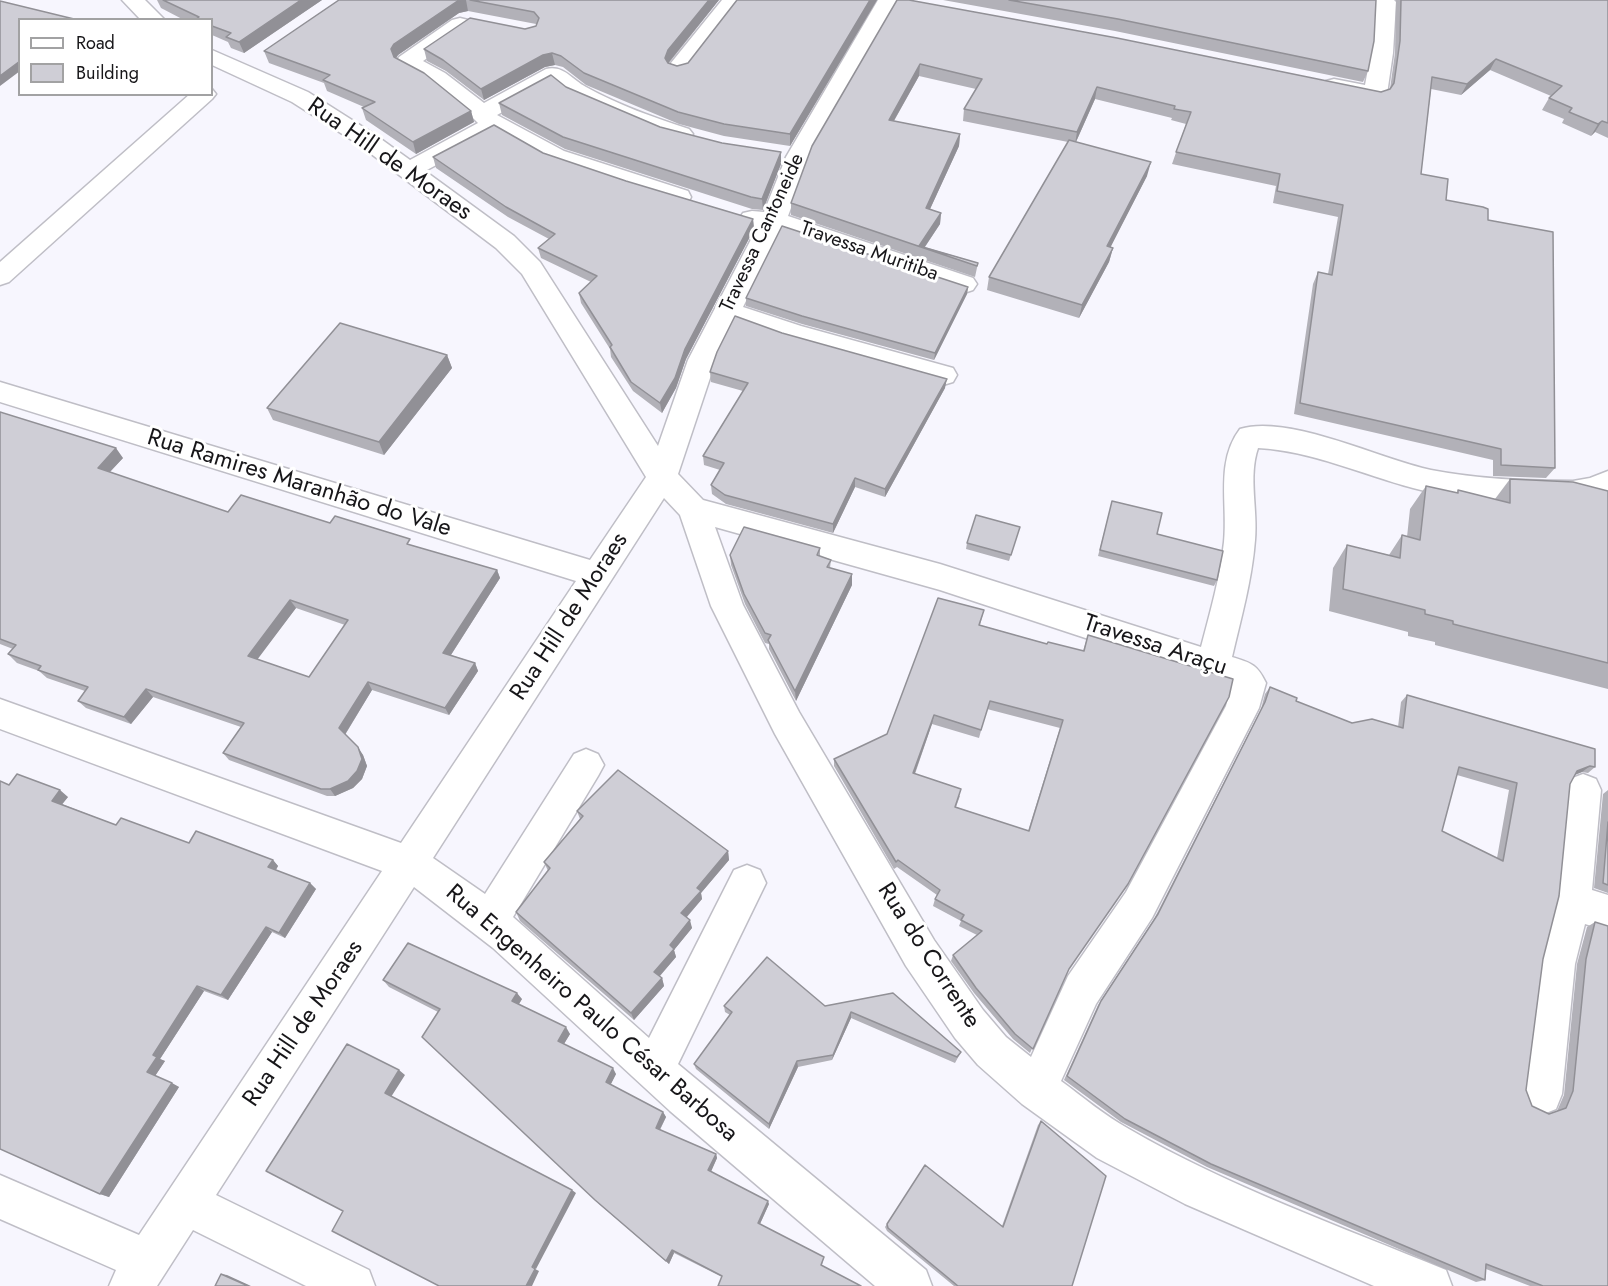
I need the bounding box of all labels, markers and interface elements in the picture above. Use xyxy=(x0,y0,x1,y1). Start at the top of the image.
legend xyxy=(18,18,213,96)
text: Road xyxy=(76,30,115,56)
text: Building xyxy=(76,60,139,86)
street label: Rua Hill de Moraes xyxy=(301,93,477,227)
street label: Travessa Cantoneide xyxy=(716,150,810,316)
street label: Travessa Muritiba xyxy=(797,217,941,287)
street label: Rua Ramires Maranhão do Vale xyxy=(143,424,455,544)
street label: Rua Hill de Moraes xyxy=(505,528,635,706)
street label: Travessa Araçu xyxy=(1080,609,1230,683)
street label: Rua do Corrente xyxy=(870,878,986,1034)
street label: Rua Engenheiro Paulo César Barbosa xyxy=(439,879,743,1149)
street label: Rua Hill de Moraes xyxy=(238,936,370,1112)

